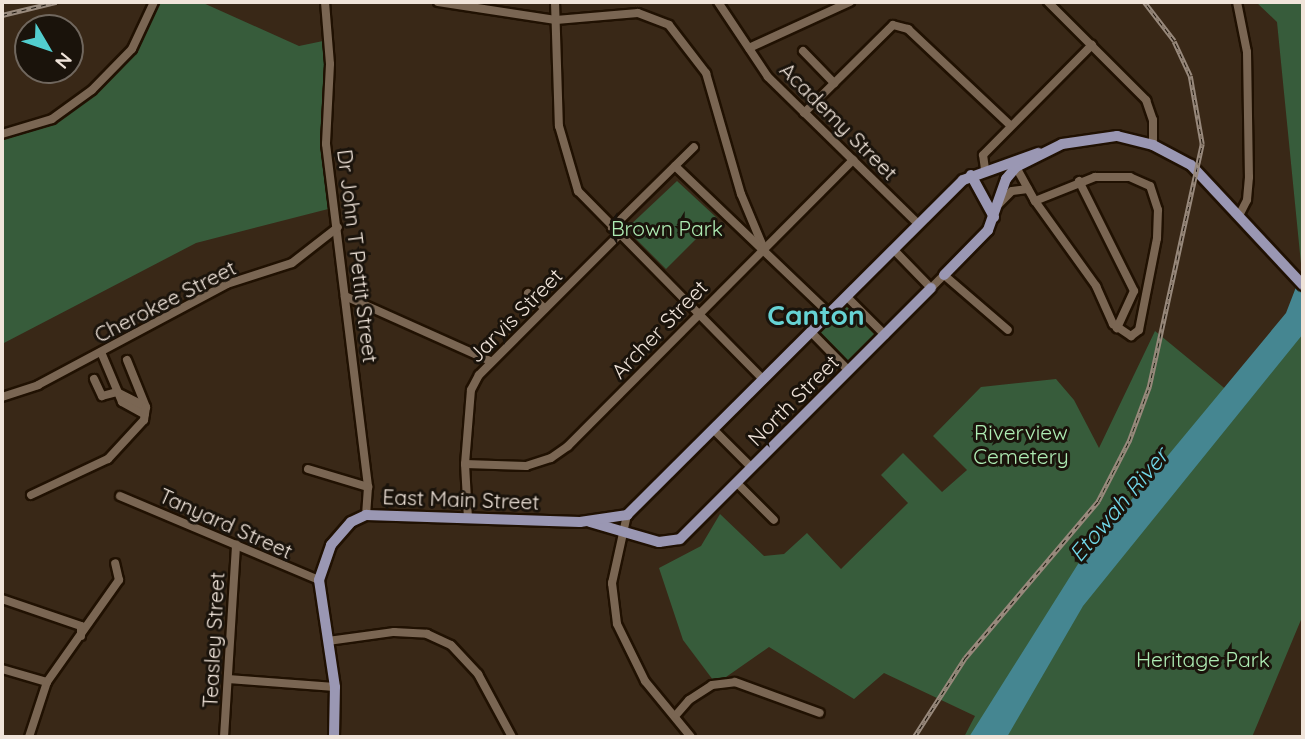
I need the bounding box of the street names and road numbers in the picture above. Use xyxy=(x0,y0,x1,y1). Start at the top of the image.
street label: Academy Street xyxy=(775,57,903,185)
street label: Dr John T Pettit Street xyxy=(332,148,384,364)
street label: Cherokee Street xyxy=(90,254,240,348)
street label: Jarvis Street xyxy=(463,263,567,367)
street label: Archer Street xyxy=(606,275,712,383)
street label: North Street xyxy=(742,349,844,451)
street label: Tanyard Street xyxy=(155,482,297,564)
street label: East Main Street xyxy=(382,484,540,514)
street label: Teasley Street xyxy=(197,571,229,709)

